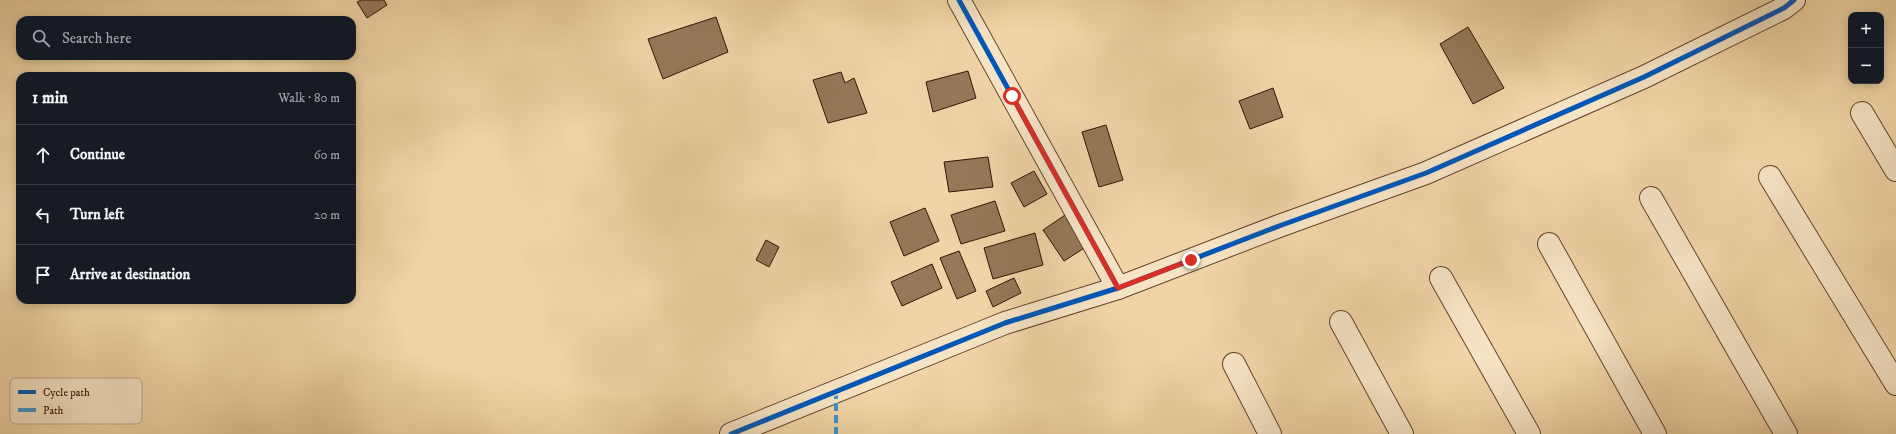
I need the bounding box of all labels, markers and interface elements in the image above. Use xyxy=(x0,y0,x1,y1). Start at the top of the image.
map controls xyxy=(1848,12,1884,84)
button: + xyxy=(1848,12,1884,48)
search box xyxy=(16,16,356,60)
icon: search xyxy=(30,27,52,49)
text: Search here xyxy=(62,29,131,48)
button: − xyxy=(1848,48,1884,84)
text: 1 min xyxy=(32,87,68,109)
route start xyxy=(1003,87,1021,105)
text: Walk · 80 m xyxy=(278,90,340,106)
icon: ahead xyxy=(32,144,54,166)
text: Continue xyxy=(70,145,125,164)
text: 60 m xyxy=(314,147,340,163)
icon: left xyxy=(32,204,54,226)
text: Turn left xyxy=(70,205,124,224)
text: 20 m xyxy=(314,207,340,223)
route end xyxy=(1182,251,1200,269)
icon: arrive xyxy=(32,264,54,286)
text: Arrive at destination xyxy=(70,265,190,284)
legend xyxy=(10,378,142,424)
text: Cycle path xyxy=(43,386,90,400)
text: Path xyxy=(43,404,64,418)

